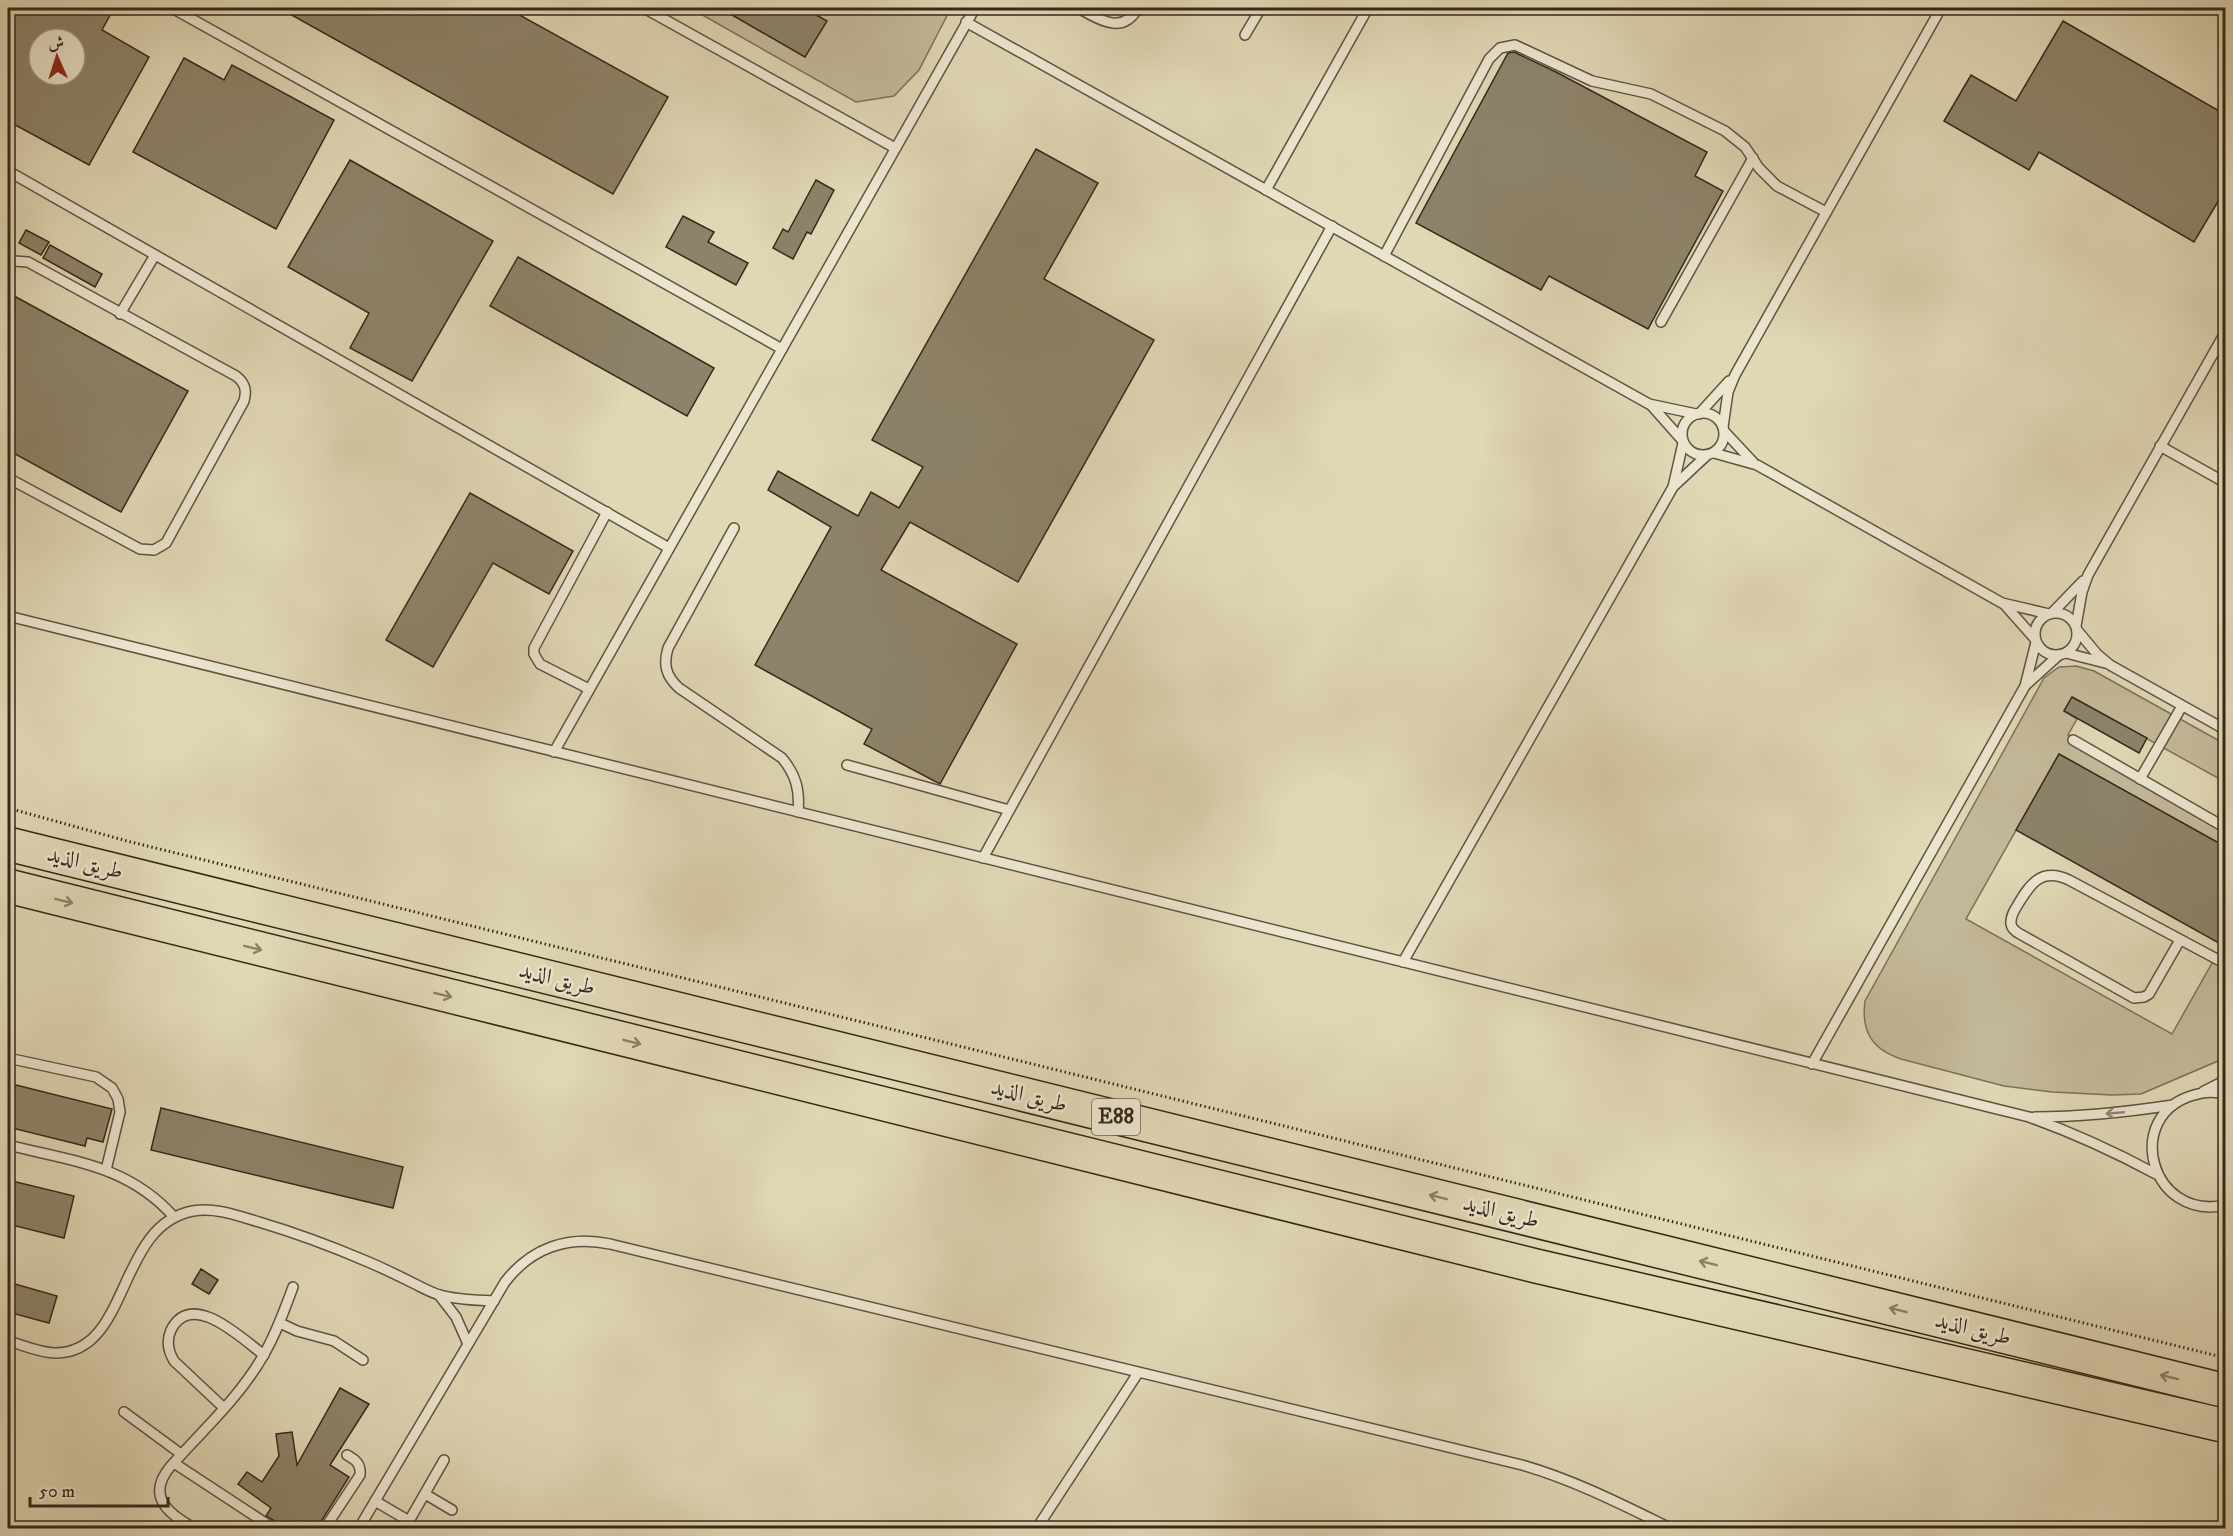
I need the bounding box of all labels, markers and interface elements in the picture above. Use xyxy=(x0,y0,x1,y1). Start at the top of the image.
north arrow xyxy=(27,27,87,87)
text: ش xyxy=(48,33,65,53)
street label: طريق الذيد xyxy=(44,840,126,886)
one-way arrow xyxy=(54,895,73,907)
one-way arrow xyxy=(244,942,263,954)
street label: طريق الذيد xyxy=(516,956,598,1002)
one-way arrow xyxy=(433,989,452,1001)
one-way arrow xyxy=(622,1036,641,1048)
street label: طريق الذيد xyxy=(988,1073,1070,1119)
road number: E88 xyxy=(1092,1099,1140,1135)
one-way arrow xyxy=(2106,1108,2126,1119)
street label: طريق الذيد xyxy=(1460,1189,1542,1235)
one-way arrow xyxy=(1428,1190,1447,1202)
one-way arrow xyxy=(1699,1257,1718,1269)
one-way arrow xyxy=(1889,1304,1908,1316)
street label: طريق الذيد xyxy=(1932,1306,2014,1352)
one-way arrow xyxy=(2160,1370,2179,1382)
scale bar xyxy=(30,1470,168,1508)
text: 50 m xyxy=(39,1481,75,1503)

